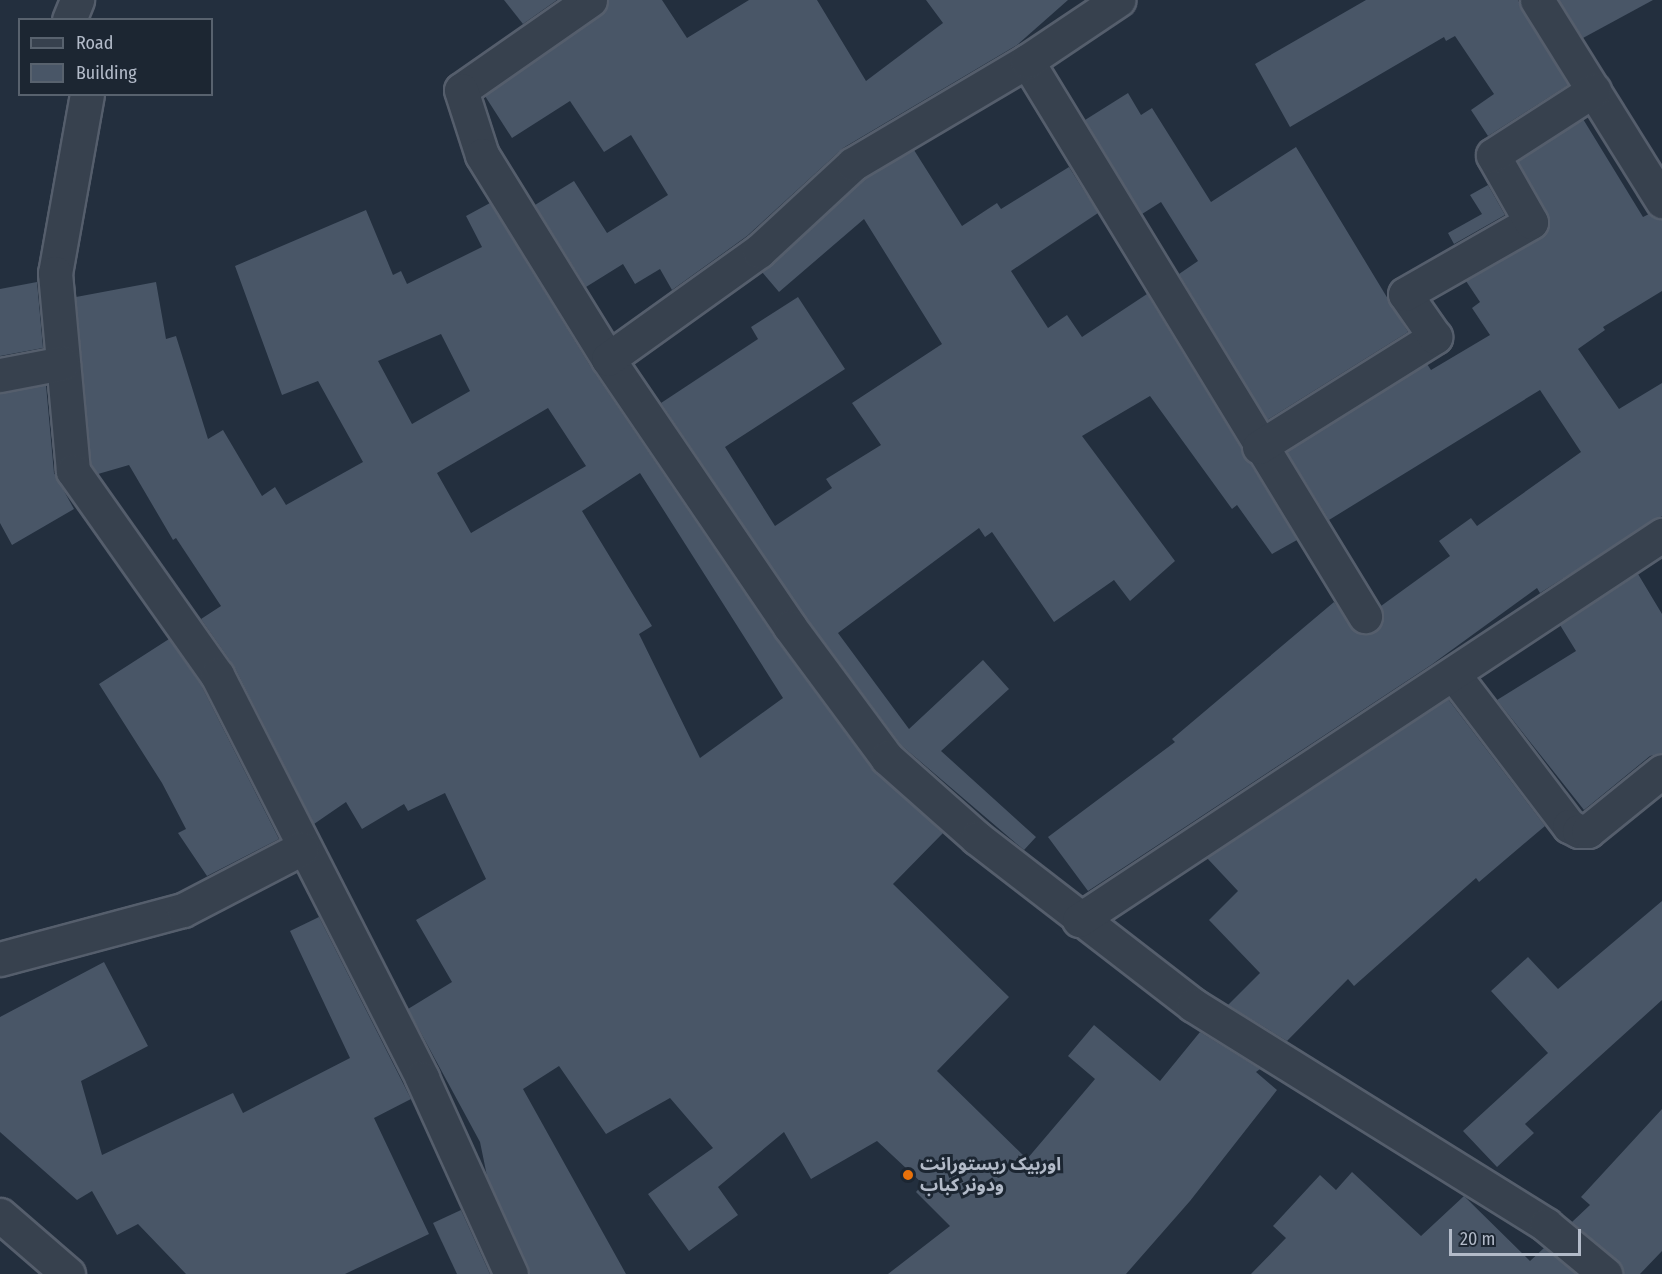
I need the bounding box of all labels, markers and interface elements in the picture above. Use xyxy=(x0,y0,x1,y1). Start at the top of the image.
legend xyxy=(18,18,213,96)
text: Road xyxy=(76,32,113,54)
text: Building xyxy=(76,62,137,84)
place label: اوربیک ریستورانت ودونر کباب xyxy=(920,1154,1061,1196)
marker: اوربیک ریستورانت ودونر کباب xyxy=(901,1168,915,1182)
scale bar xyxy=(1452,1217,1584,1255)
text: 20 m xyxy=(1460,1228,1495,1250)

